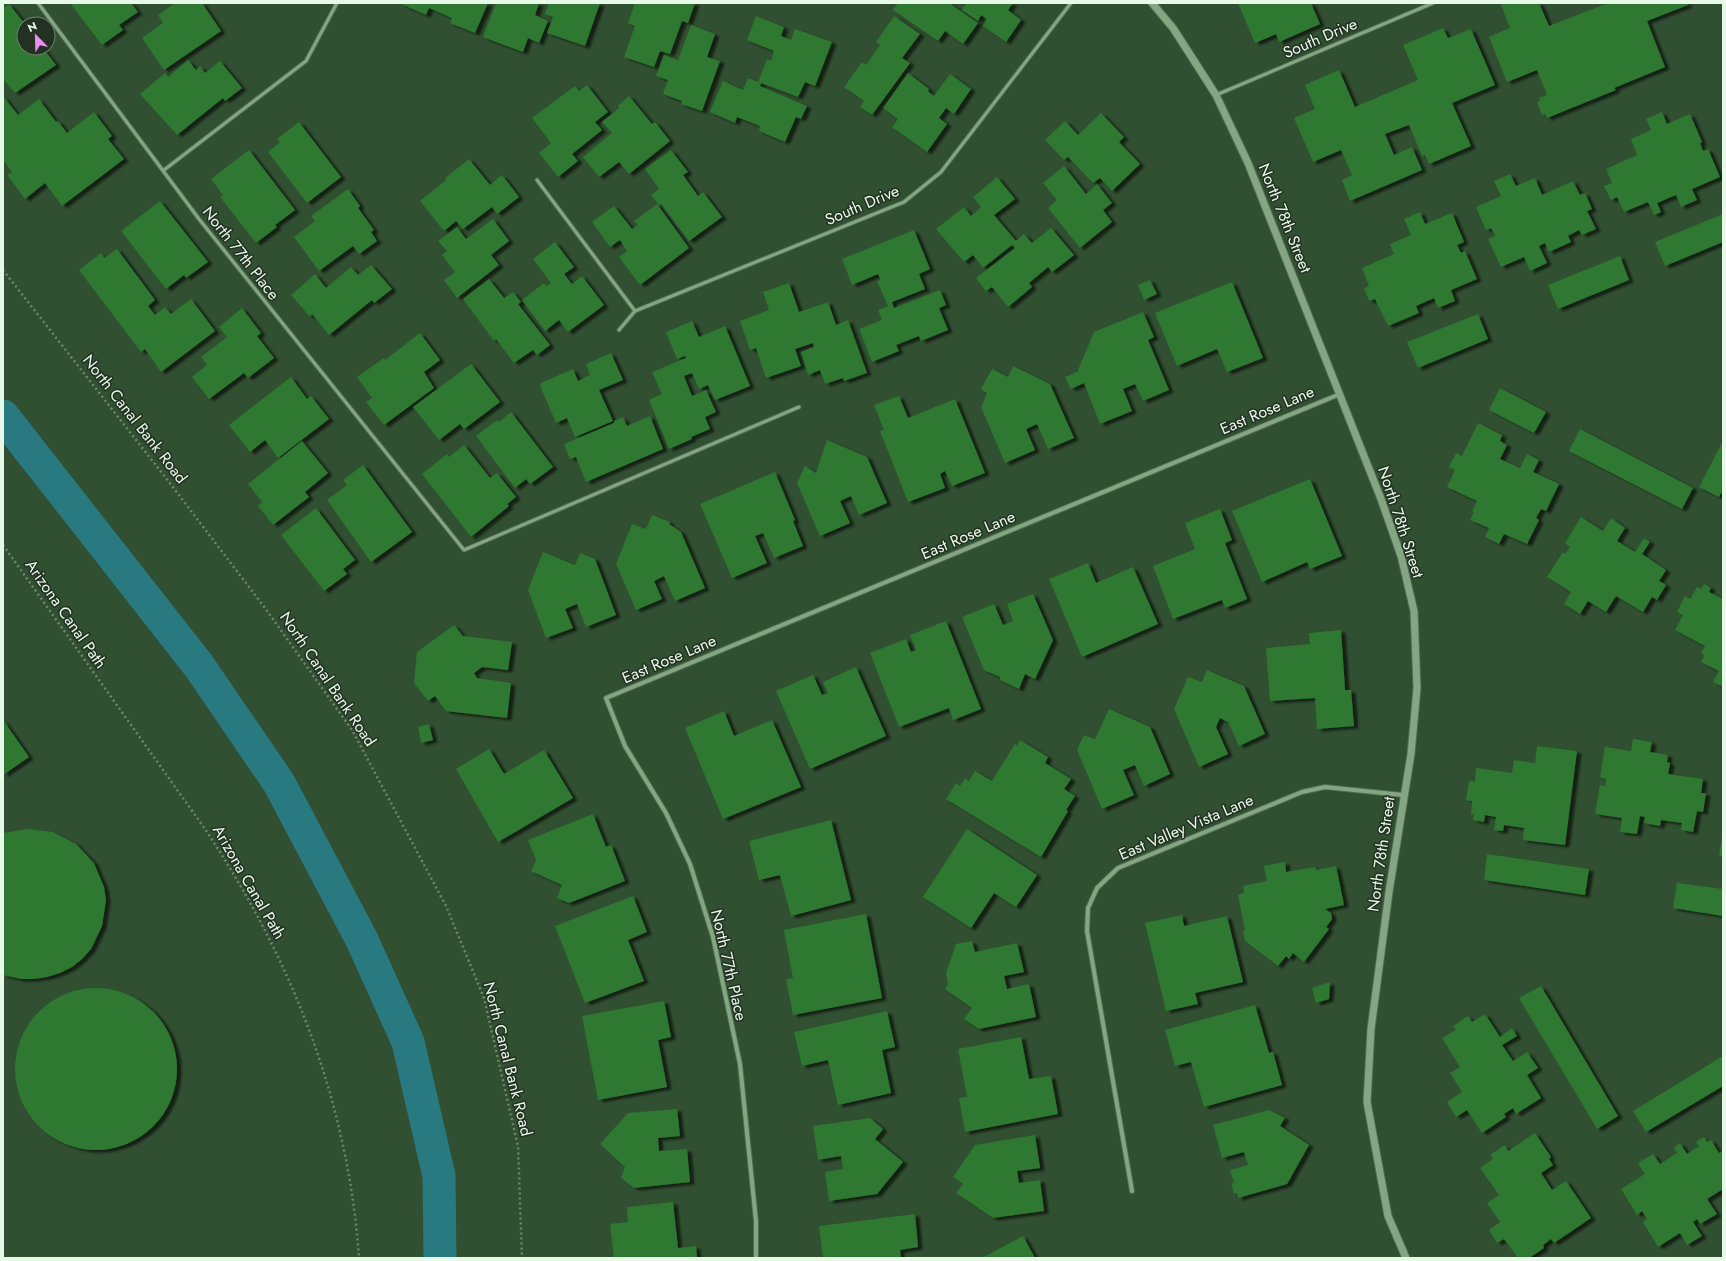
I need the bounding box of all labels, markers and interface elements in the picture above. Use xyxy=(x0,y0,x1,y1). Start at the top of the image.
street label: South Drive xyxy=(1279,12,1361,64)
north arrow xyxy=(16,16,56,56)
text: N xyxy=(25,18,39,36)
street label: North 78th Street xyxy=(1253,160,1317,276)
street label: South Drive xyxy=(821,179,903,231)
street label: North 77th Place xyxy=(197,201,285,305)
street label: North Canal Bank Road xyxy=(77,350,193,488)
street label: East Rose Lane xyxy=(1216,380,1318,440)
street label: North 78th Street xyxy=(1372,463,1430,581)
street label: East Rose Lane xyxy=(917,505,1019,565)
street label: Arizona Canal Path xyxy=(20,555,112,673)
street label: North Canal Bank Road xyxy=(274,607,382,751)
street label: East Rose Lane xyxy=(618,629,720,689)
street label: East Valley Vista Lane xyxy=(1115,788,1257,866)
street label: North 78th Street xyxy=(1362,795,1400,913)
street label: Arizona Canal Path xyxy=(207,821,291,943)
street label: North 77th Place xyxy=(705,907,753,1023)
street label: North Canal Bank Road xyxy=(478,979,538,1139)

